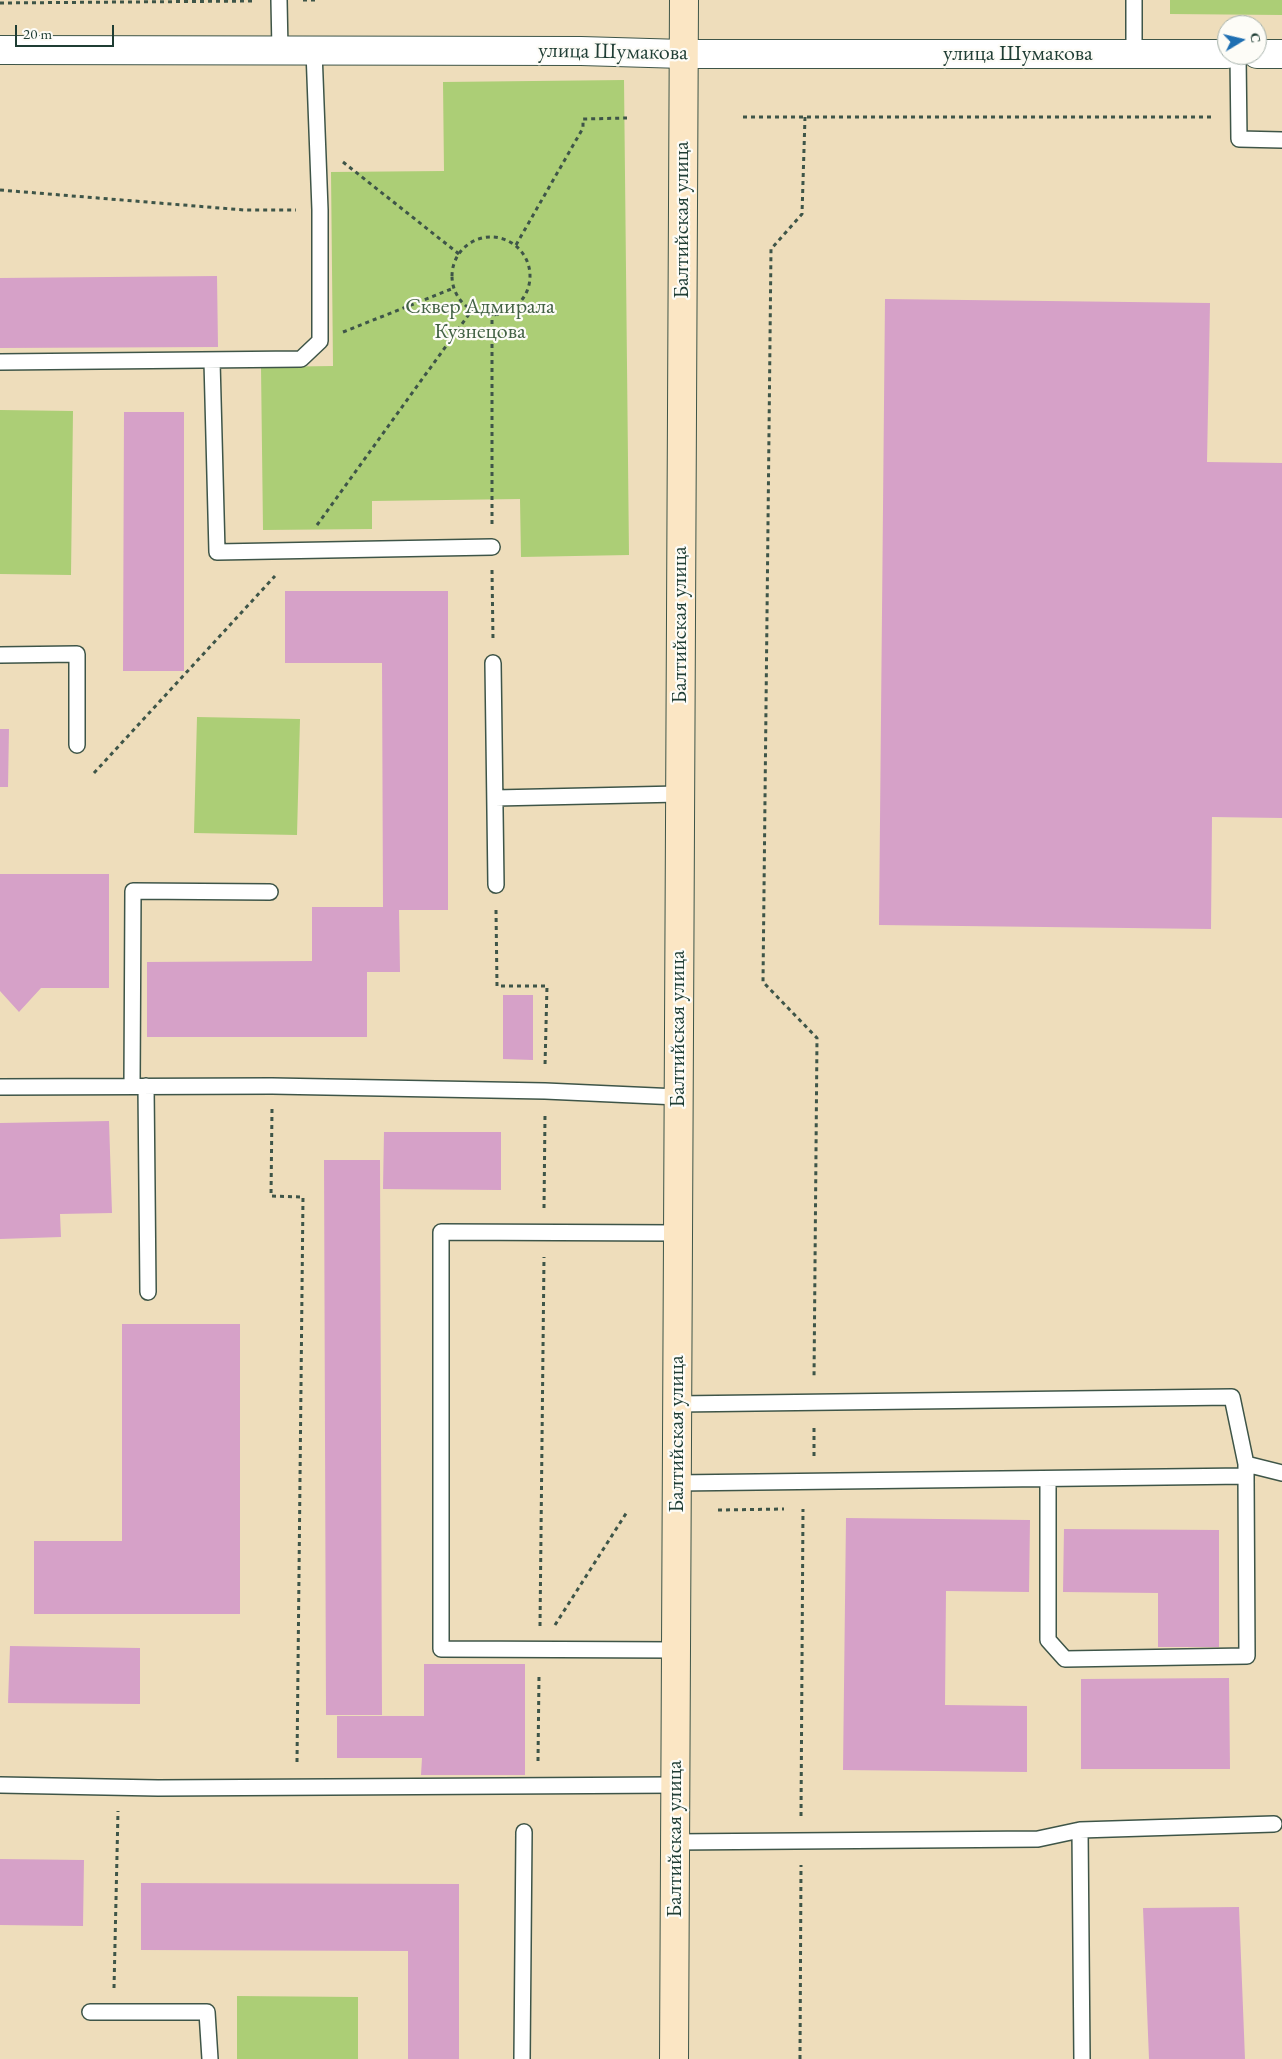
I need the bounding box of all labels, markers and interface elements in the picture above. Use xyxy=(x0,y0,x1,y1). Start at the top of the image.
scale bar xyxy=(18,15,116,47)
north arrow xyxy=(1217,15,1267,65)
text: 20 m xyxy=(23,24,52,43)
text: С xyxy=(1246,31,1265,44)
street label: улица Шумакова xyxy=(538,37,688,67)
street label: улица Шумакова xyxy=(943,41,1093,67)
street label: Балтийская улица xyxy=(669,141,695,299)
park label: Сквер Адмирала Кузнецова xyxy=(405,294,555,346)
street label: Балтийская улица xyxy=(667,546,693,704)
street label: Балтийская улица xyxy=(665,950,691,1108)
street label: Балтийская улица xyxy=(664,1355,690,1513)
street label: Балтийская улица xyxy=(662,1760,688,1918)

